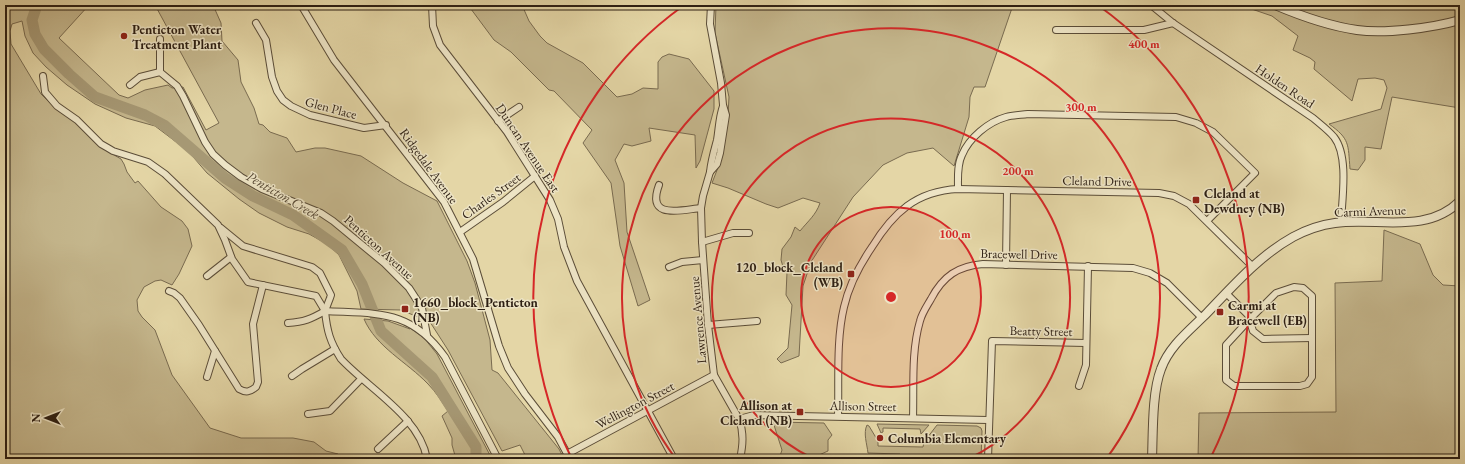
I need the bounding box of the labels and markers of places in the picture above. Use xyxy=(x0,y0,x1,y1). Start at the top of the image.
place label: Penticton Water Treatment Plant xyxy=(132,21,222,53)
marker: Penticton Water Treatment Plant xyxy=(119,31,129,41)
place label: Cleland at Dewdney (NB) xyxy=(1204,185,1285,217)
marker: Cleland at Dewdney (NB) xyxy=(1191,195,1201,205)
place label: 120_block_Cleland (WB) xyxy=(736,259,844,291)
marker: 120_block_Cleland (WB) xyxy=(846,269,856,279)
centre of rings xyxy=(884,290,898,304)
place label: 1660_block_Penticton (NB) xyxy=(413,294,539,326)
place label: Carmi at Bracewell (EB) xyxy=(1228,297,1307,329)
marker: 1660_block_Penticton (NB) xyxy=(400,304,410,314)
marker: Carmi at Bracewell (EB) xyxy=(1215,307,1225,317)
place label: Allison at Cleland (NB) xyxy=(720,397,792,429)
marker: Allison at Cleland (NB) xyxy=(795,407,805,417)
place label: Columbia Elementary xyxy=(888,430,1007,447)
marker: Columbia Elementary xyxy=(875,433,885,443)

